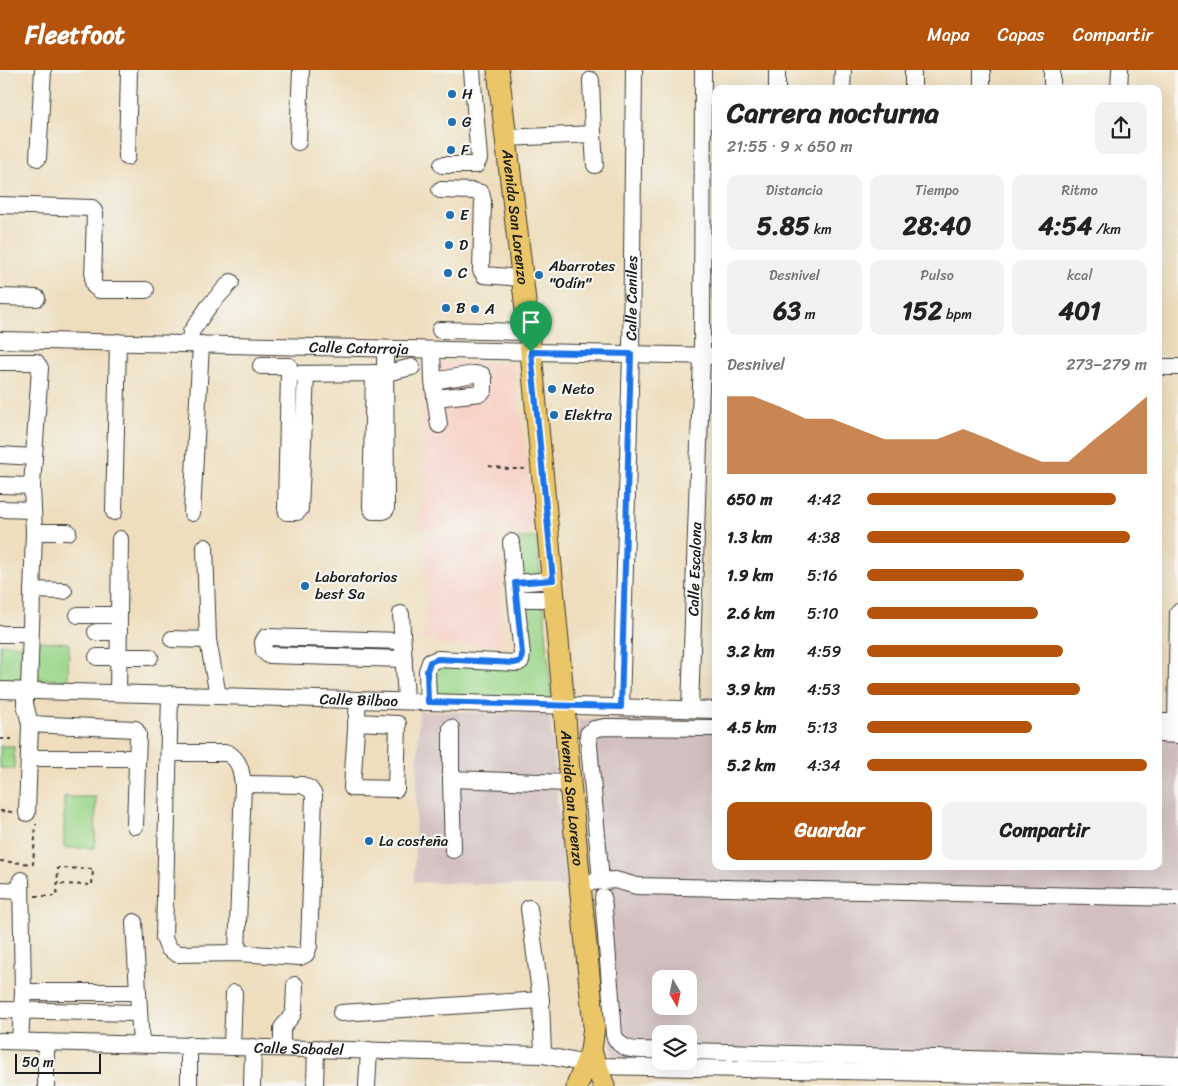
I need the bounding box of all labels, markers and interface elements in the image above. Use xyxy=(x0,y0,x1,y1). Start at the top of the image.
text: Fleetfoot xyxy=(25,14,125,56)
text: Mapa xyxy=(927,19,970,51)
text: Capas xyxy=(998,19,1045,51)
text: Compartir xyxy=(1073,19,1153,51)
place label: H xyxy=(462,81,473,107)
marker: H xyxy=(446,88,458,100)
text: Carrera nocturna xyxy=(727,88,939,137)
button: share xyxy=(1095,102,1147,154)
place label: G xyxy=(462,109,472,135)
marker: G xyxy=(446,116,458,128)
text: 21:55 · 9 × 650 m xyxy=(727,132,853,161)
place label: F xyxy=(461,137,470,163)
marker: F xyxy=(445,144,457,156)
street label: Avenida San Lorenzo xyxy=(494,147,536,286)
text: Distancia xyxy=(766,178,823,203)
text: Tiempo xyxy=(915,178,959,203)
text: Ritmo xyxy=(1061,178,1098,203)
place label: E xyxy=(460,202,470,228)
text: 5.85 xyxy=(757,203,810,248)
text: 28:40 xyxy=(903,203,971,248)
text: 4:54 xyxy=(1038,203,1092,248)
marker: E xyxy=(444,209,456,221)
text: km xyxy=(810,217,832,242)
text: /km xyxy=(1092,217,1121,242)
place label: D xyxy=(459,232,468,258)
marker: D xyxy=(443,239,455,251)
place label: Abarrotes "Odín" xyxy=(548,253,615,296)
street label: Calle Caniles xyxy=(618,255,645,341)
place label: C xyxy=(458,260,468,286)
text: Desnivel xyxy=(769,263,820,288)
text: Pulso xyxy=(920,263,954,288)
text: kcal xyxy=(1067,263,1092,288)
marker: C xyxy=(442,267,454,279)
marker: Abarrotes "Odín" xyxy=(533,269,545,281)
text: 63 xyxy=(773,288,801,333)
text: 152 xyxy=(902,288,942,333)
text: 401 xyxy=(1059,288,1101,333)
place label: B xyxy=(456,295,466,321)
place label: A xyxy=(484,296,495,322)
pin xyxy=(510,301,552,352)
marker: B xyxy=(440,302,452,314)
text: m xyxy=(801,302,816,327)
text: bpm xyxy=(942,302,972,327)
marker: A xyxy=(469,303,481,315)
icon: arrive xyxy=(517,308,545,336)
street label: Calle Catarroja xyxy=(309,334,409,362)
text: Desnivel xyxy=(727,350,785,379)
text: 273–279 m xyxy=(1066,350,1147,379)
place label: Neto xyxy=(562,376,595,402)
marker: Neto xyxy=(546,383,558,395)
place label: Elektra xyxy=(564,402,612,428)
marker: Elektra xyxy=(548,409,560,421)
text: 650 m xyxy=(727,485,772,514)
text: 4:42 xyxy=(807,485,841,514)
street label: Calle Escalona xyxy=(680,521,709,617)
text: 1.3 km xyxy=(727,523,772,552)
text: 4:38 xyxy=(807,523,840,552)
text: 1.9 km xyxy=(727,561,773,590)
text: 5:16 xyxy=(807,561,838,590)
place label: Laboratorios best Sa xyxy=(315,564,397,607)
marker: Laboratorios best Sa xyxy=(299,580,311,592)
text: 2.6 km xyxy=(727,599,775,628)
text: 5:10 xyxy=(807,599,839,628)
text: 3.2 km xyxy=(727,637,775,666)
text: 4:59 xyxy=(807,637,841,666)
text: 3.9 km xyxy=(727,675,775,704)
text: 4:53 xyxy=(807,675,840,704)
street label: Calle Bilbao xyxy=(319,686,399,714)
text: 4.5 km xyxy=(727,713,777,742)
text: 5:13 xyxy=(807,713,837,742)
street label: Avenida San Lorenzo xyxy=(553,728,591,868)
text: 5.2 km xyxy=(727,751,776,780)
text: 4:34 xyxy=(807,751,841,780)
button: Guardar xyxy=(727,802,932,860)
button: Compartir xyxy=(942,802,1147,860)
place label: La costeña xyxy=(379,828,449,854)
marker: La costeña xyxy=(363,835,375,847)
north arrow xyxy=(652,970,698,1015)
map controls xyxy=(652,970,697,1070)
button: layers xyxy=(652,1025,697,1070)
street label: Calle Sabadel xyxy=(254,1035,345,1063)
text: 50 m xyxy=(22,1050,54,1075)
scale bar xyxy=(15,1051,101,1074)

